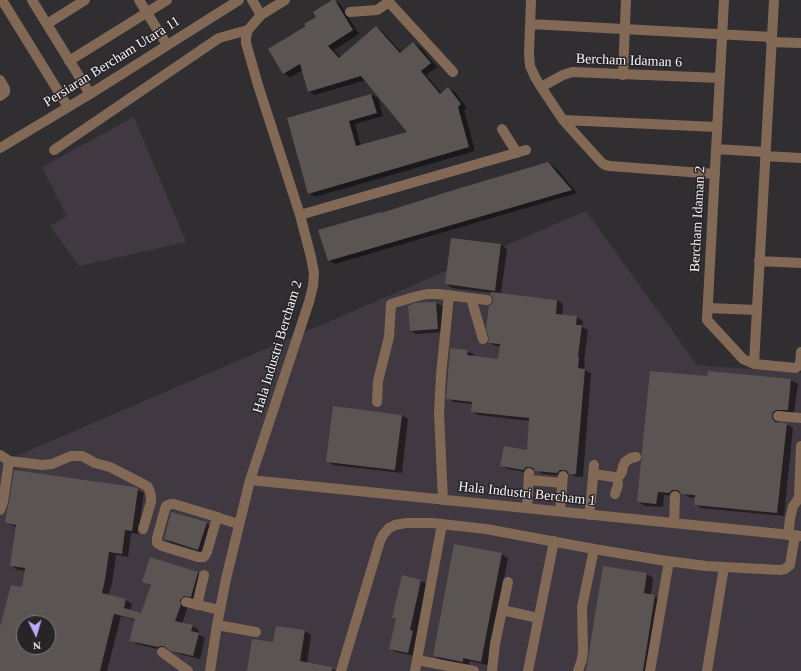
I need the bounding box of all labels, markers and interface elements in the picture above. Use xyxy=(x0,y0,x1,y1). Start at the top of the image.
street label: Persiaran Bercham Utara 11 xyxy=(41,13,183,111)
street label: Bercham Idaman 6 xyxy=(575,51,683,71)
street label: Bercham Idaman 2 xyxy=(687,165,709,273)
street label: Hala Industri Bercham 2 xyxy=(250,279,306,415)
street label: Hala Industri Bercham 1 xyxy=(457,478,597,510)
north arrow xyxy=(16,615,56,655)
text: N xyxy=(32,640,41,652)

